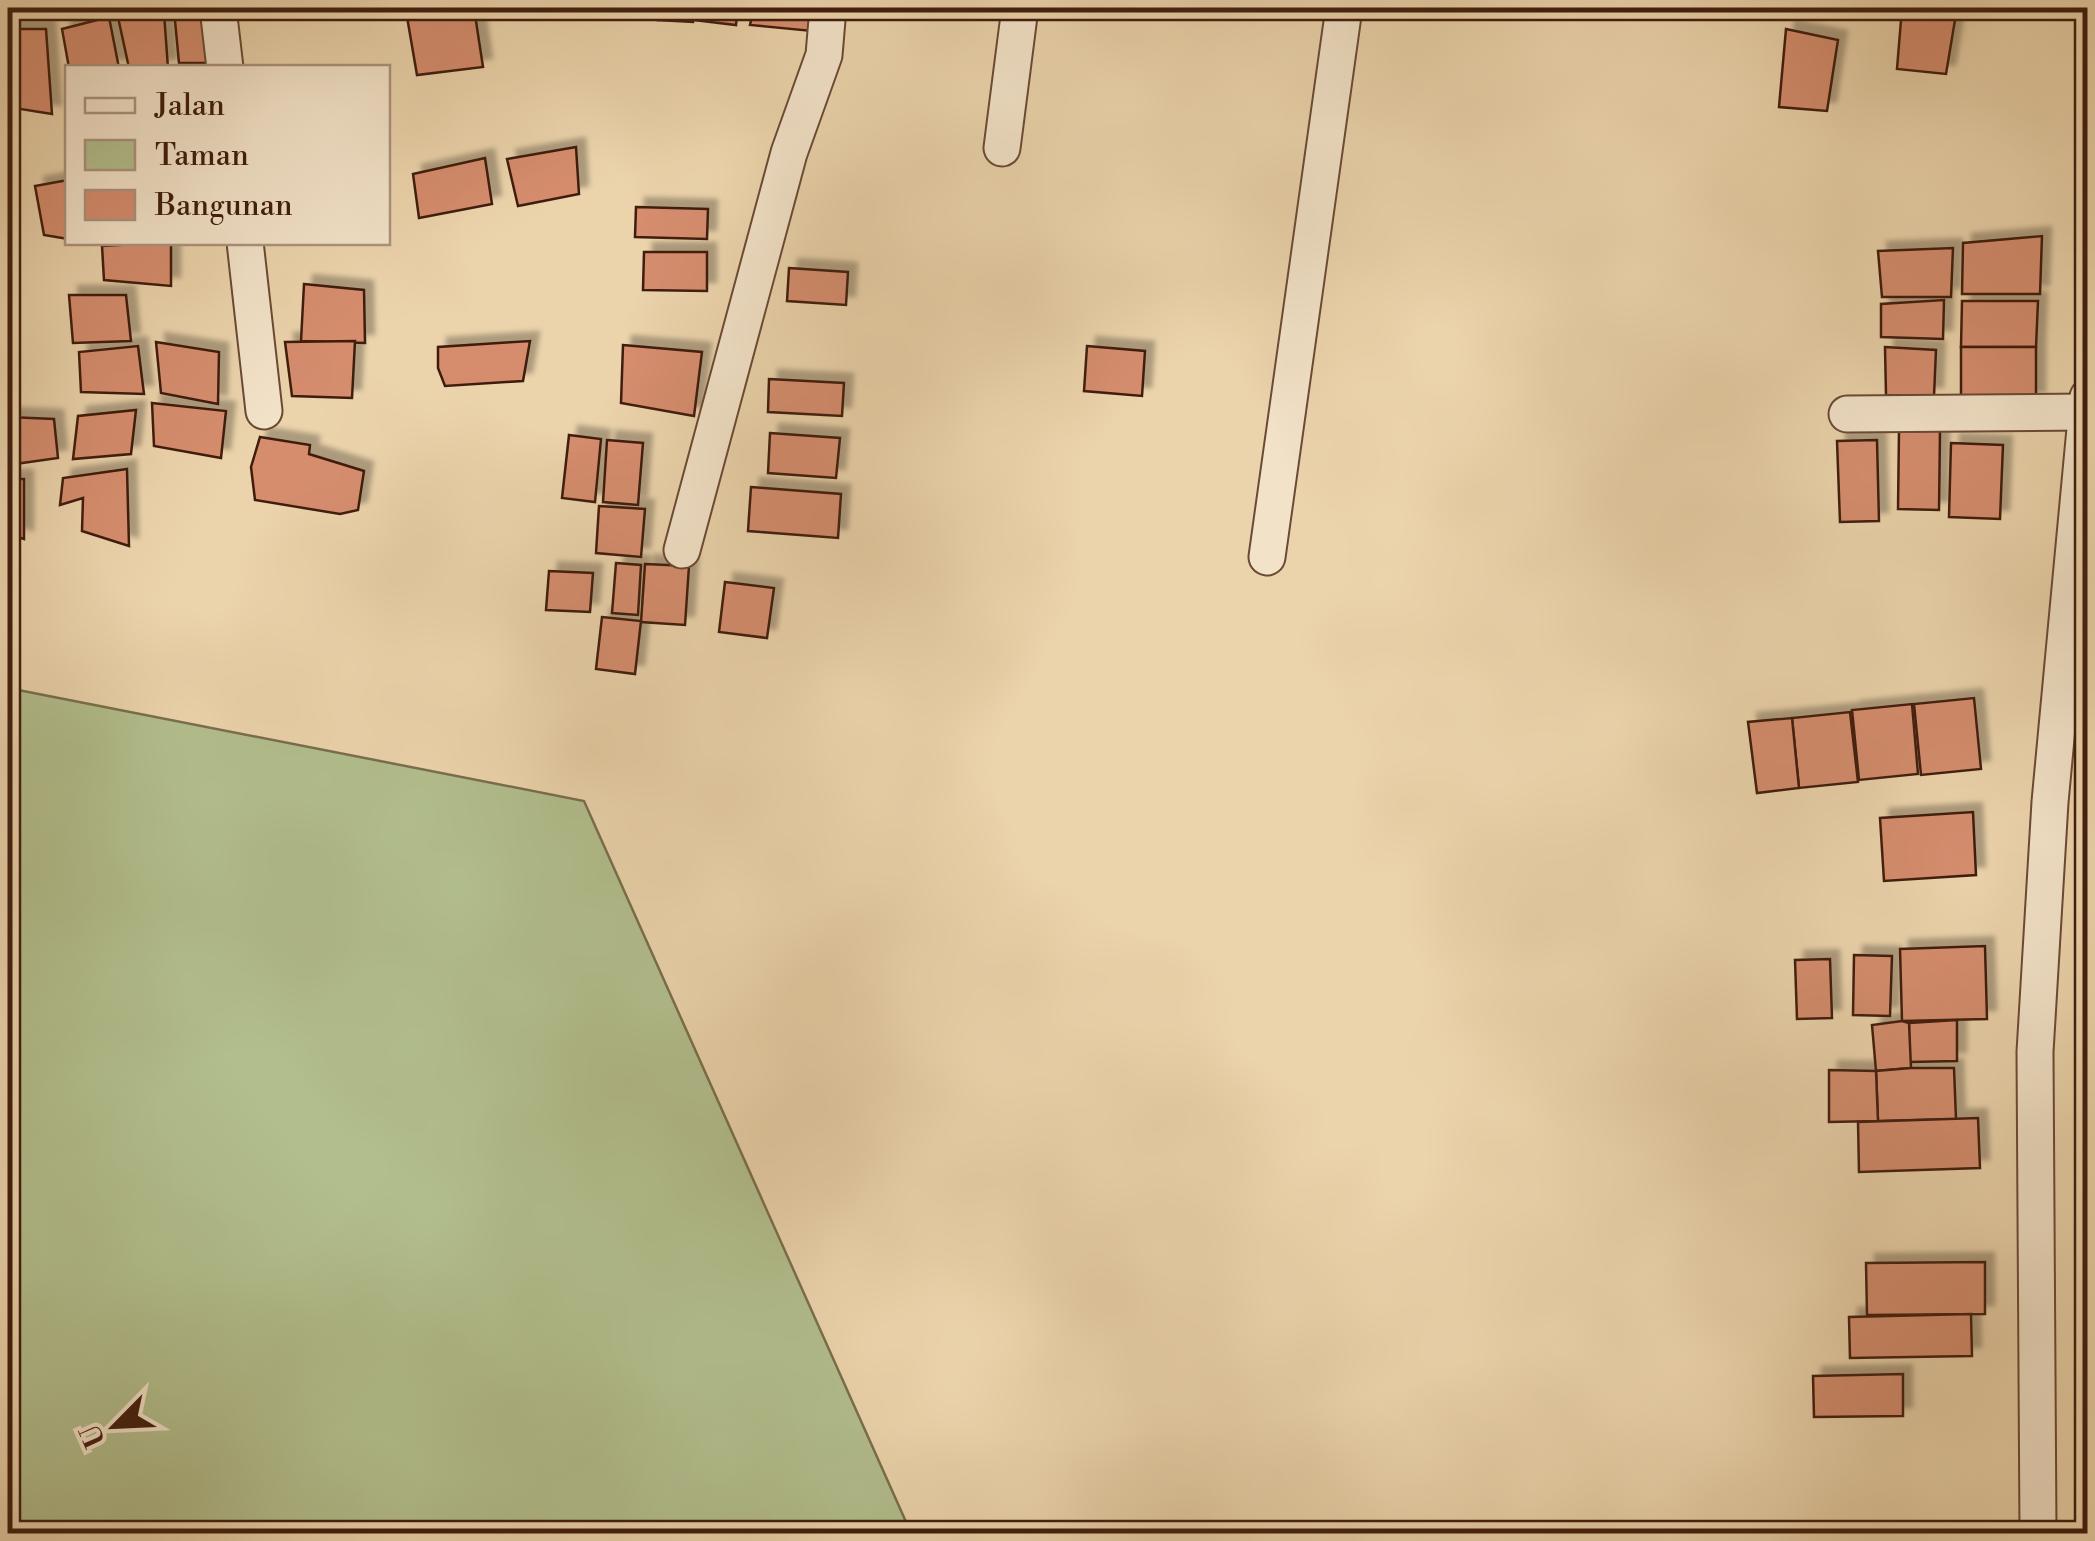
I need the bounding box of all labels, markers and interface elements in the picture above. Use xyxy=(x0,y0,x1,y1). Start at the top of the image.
legend xyxy=(65,65,390,245)
text: Jalan xyxy=(154,87,225,125)
text: Taman xyxy=(155,137,249,175)
text: Bangunan xyxy=(154,187,293,225)
north arrow xyxy=(65,1376,165,1476)
text: U xyxy=(73,1418,114,1453)

